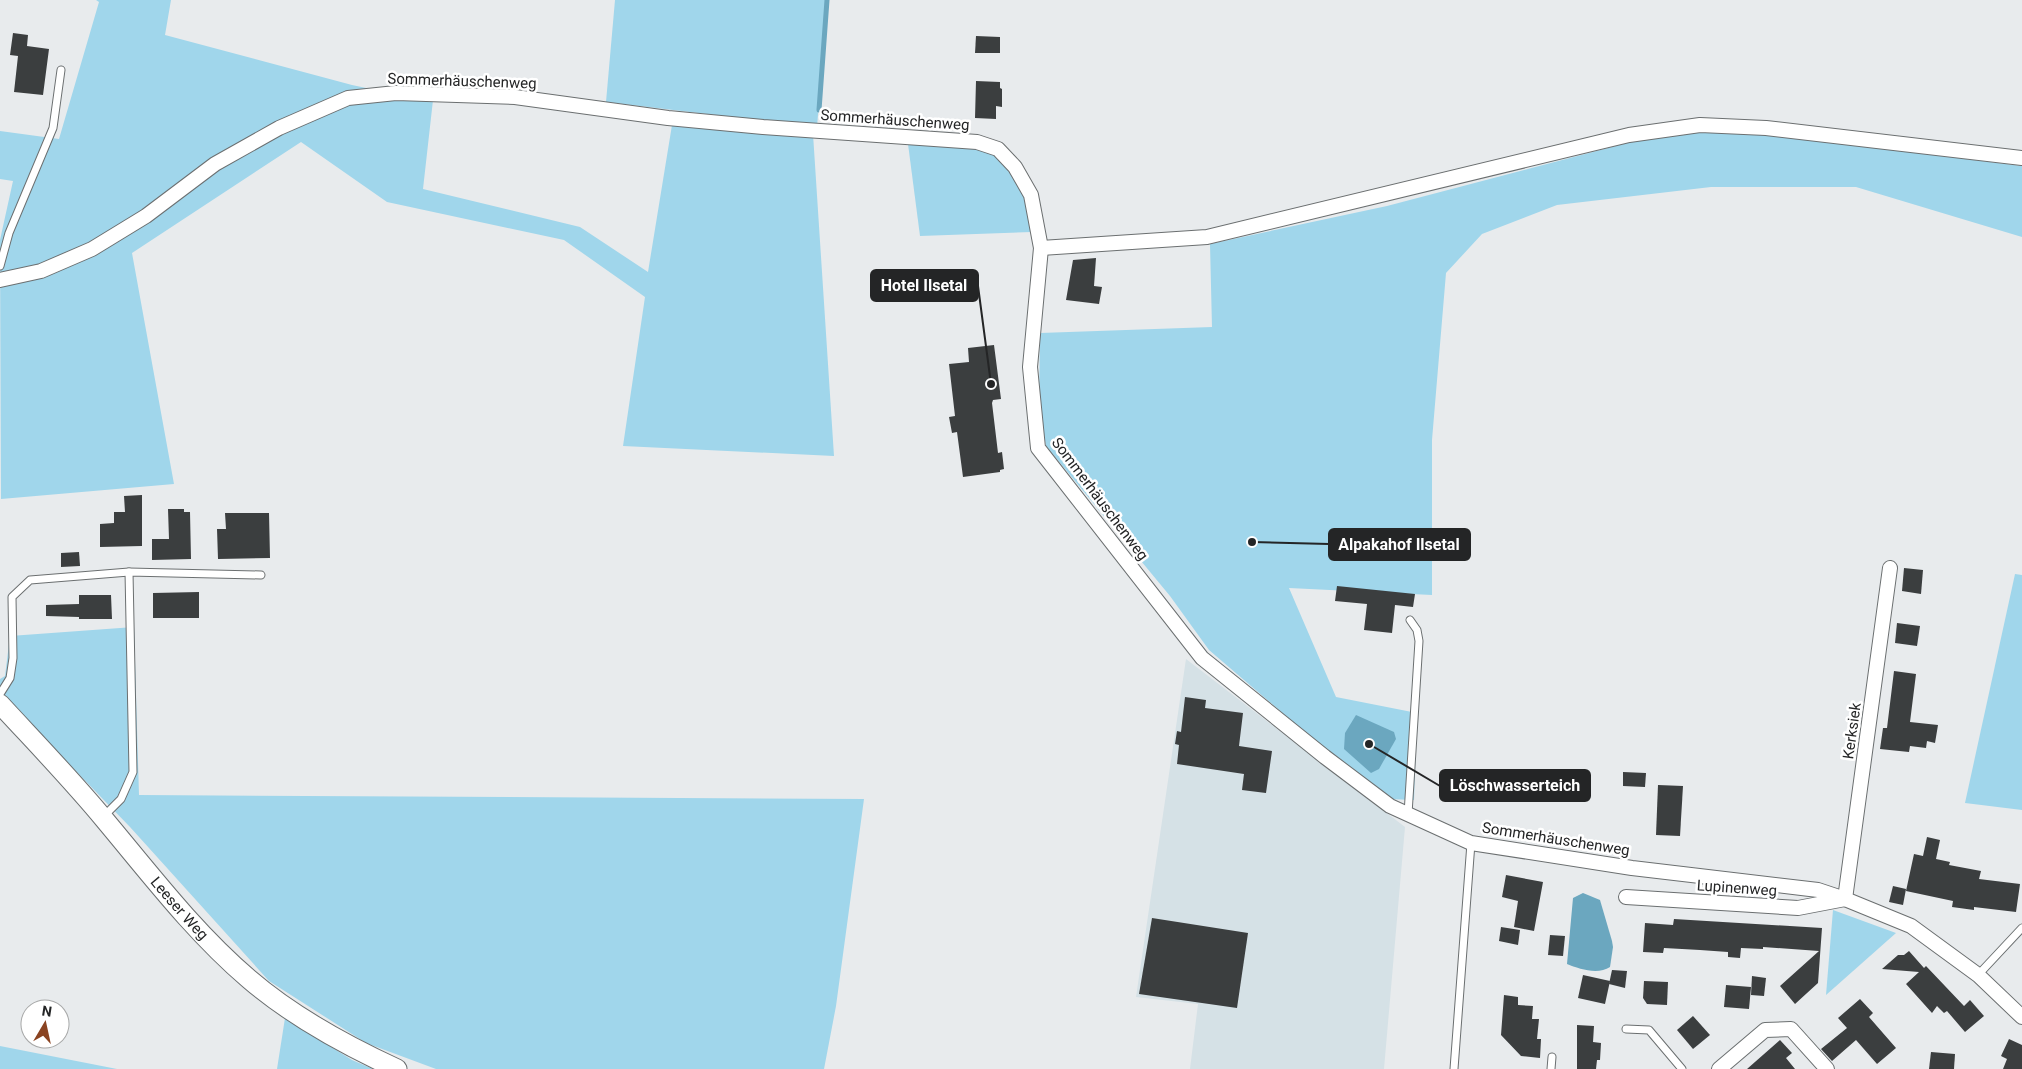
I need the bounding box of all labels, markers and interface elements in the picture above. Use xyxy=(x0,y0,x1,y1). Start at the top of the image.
street label: Sommerhäuschenweg xyxy=(387,69,537,93)
street label: Sommerhäuschenweg xyxy=(820,106,970,134)
callout: Hotel Ilsetal xyxy=(871,270,978,301)
text: Hotel Ilsetal xyxy=(881,276,967,295)
street label: Sommerhäuschenweg xyxy=(1048,434,1152,564)
callout: Alpakahof Ilsetal xyxy=(1329,529,1470,560)
text: Alpakahof Ilsetal xyxy=(1338,535,1460,554)
street label: Kerksiek xyxy=(1839,701,1865,760)
callout: Löschwasserteich xyxy=(1440,770,1590,801)
text: Löschwasserteich xyxy=(1450,776,1580,795)
street label: Sommerhäuschenweg xyxy=(1481,818,1631,860)
street label: Leeser Weg xyxy=(147,873,212,944)
street label: Lupinenweg xyxy=(1696,876,1778,900)
north arrow xyxy=(20,999,70,1049)
text: N xyxy=(41,1002,53,1020)

